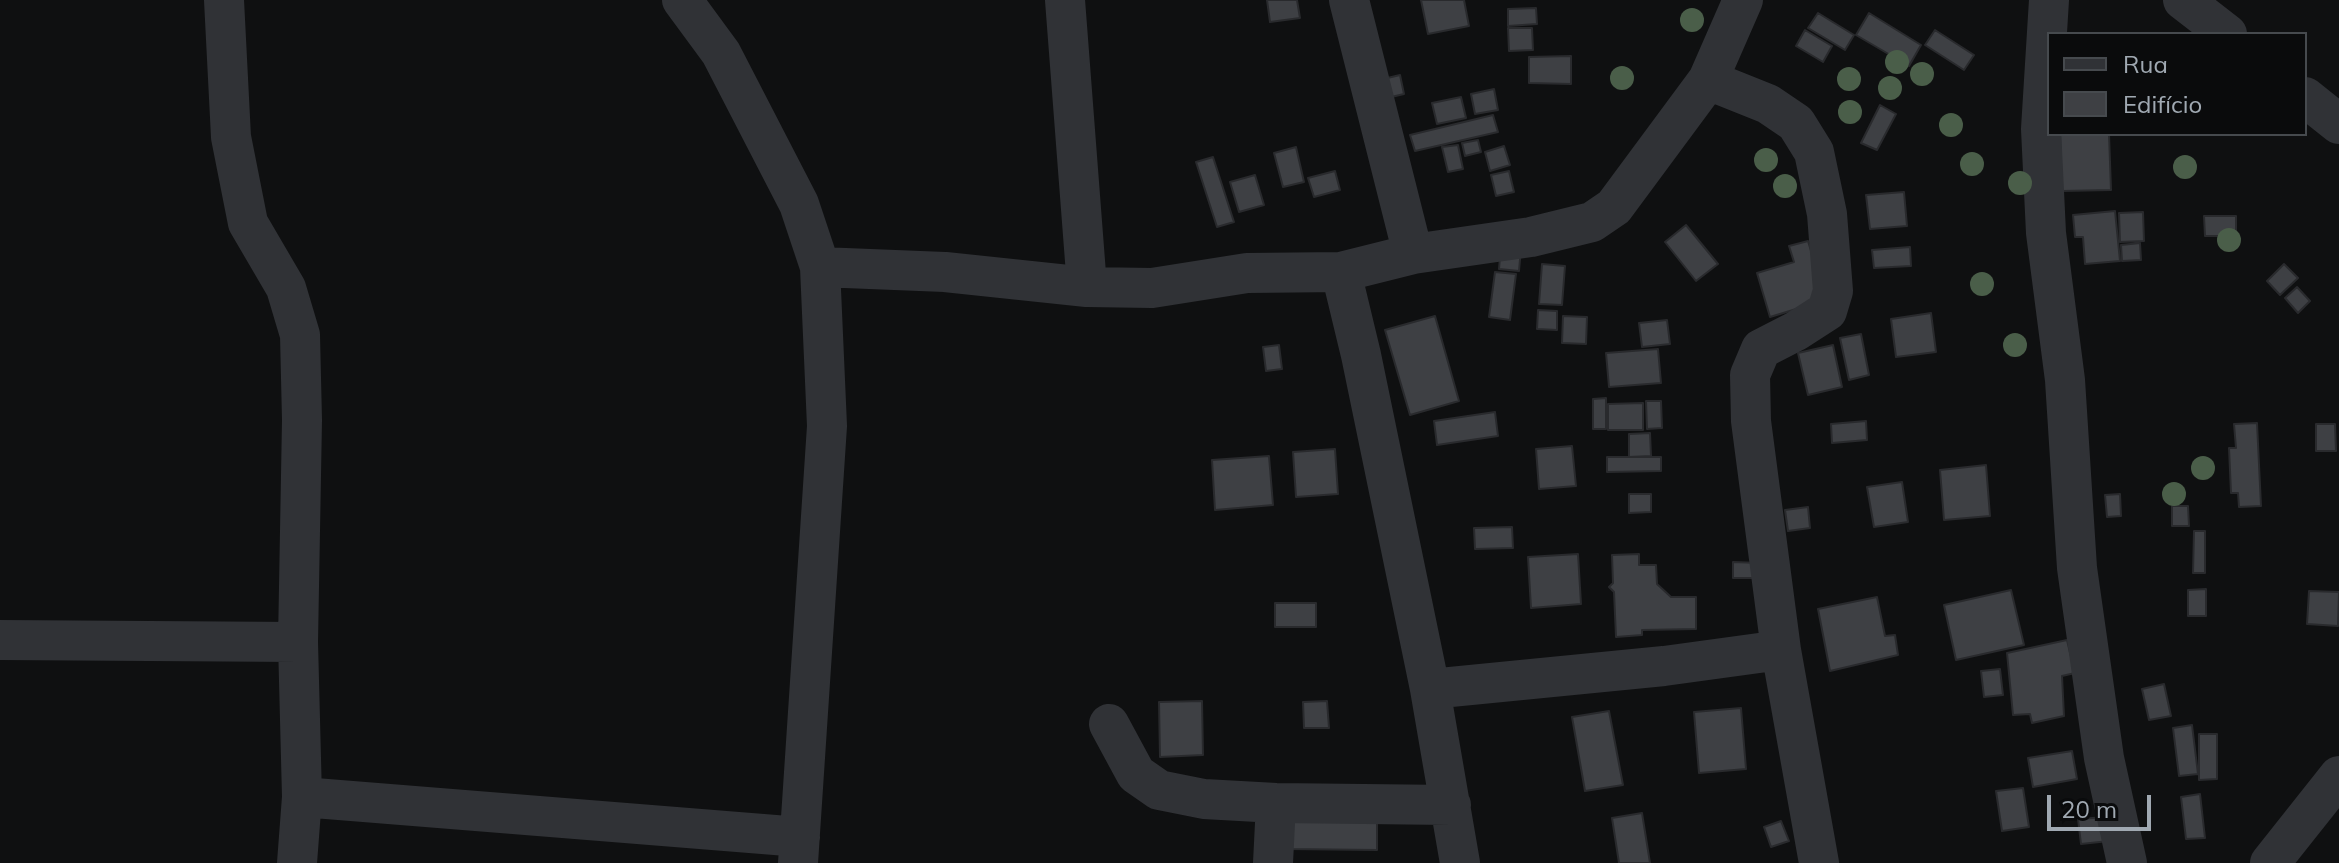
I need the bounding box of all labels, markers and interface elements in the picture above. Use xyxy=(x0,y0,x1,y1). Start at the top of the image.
legend xyxy=(2047,32,2307,136)
text: Rua xyxy=(2123,49,2168,79)
text: Edifício xyxy=(2123,89,2202,119)
scale bar xyxy=(2051,779,2155,829)
text: 20 m xyxy=(2061,794,2117,824)

